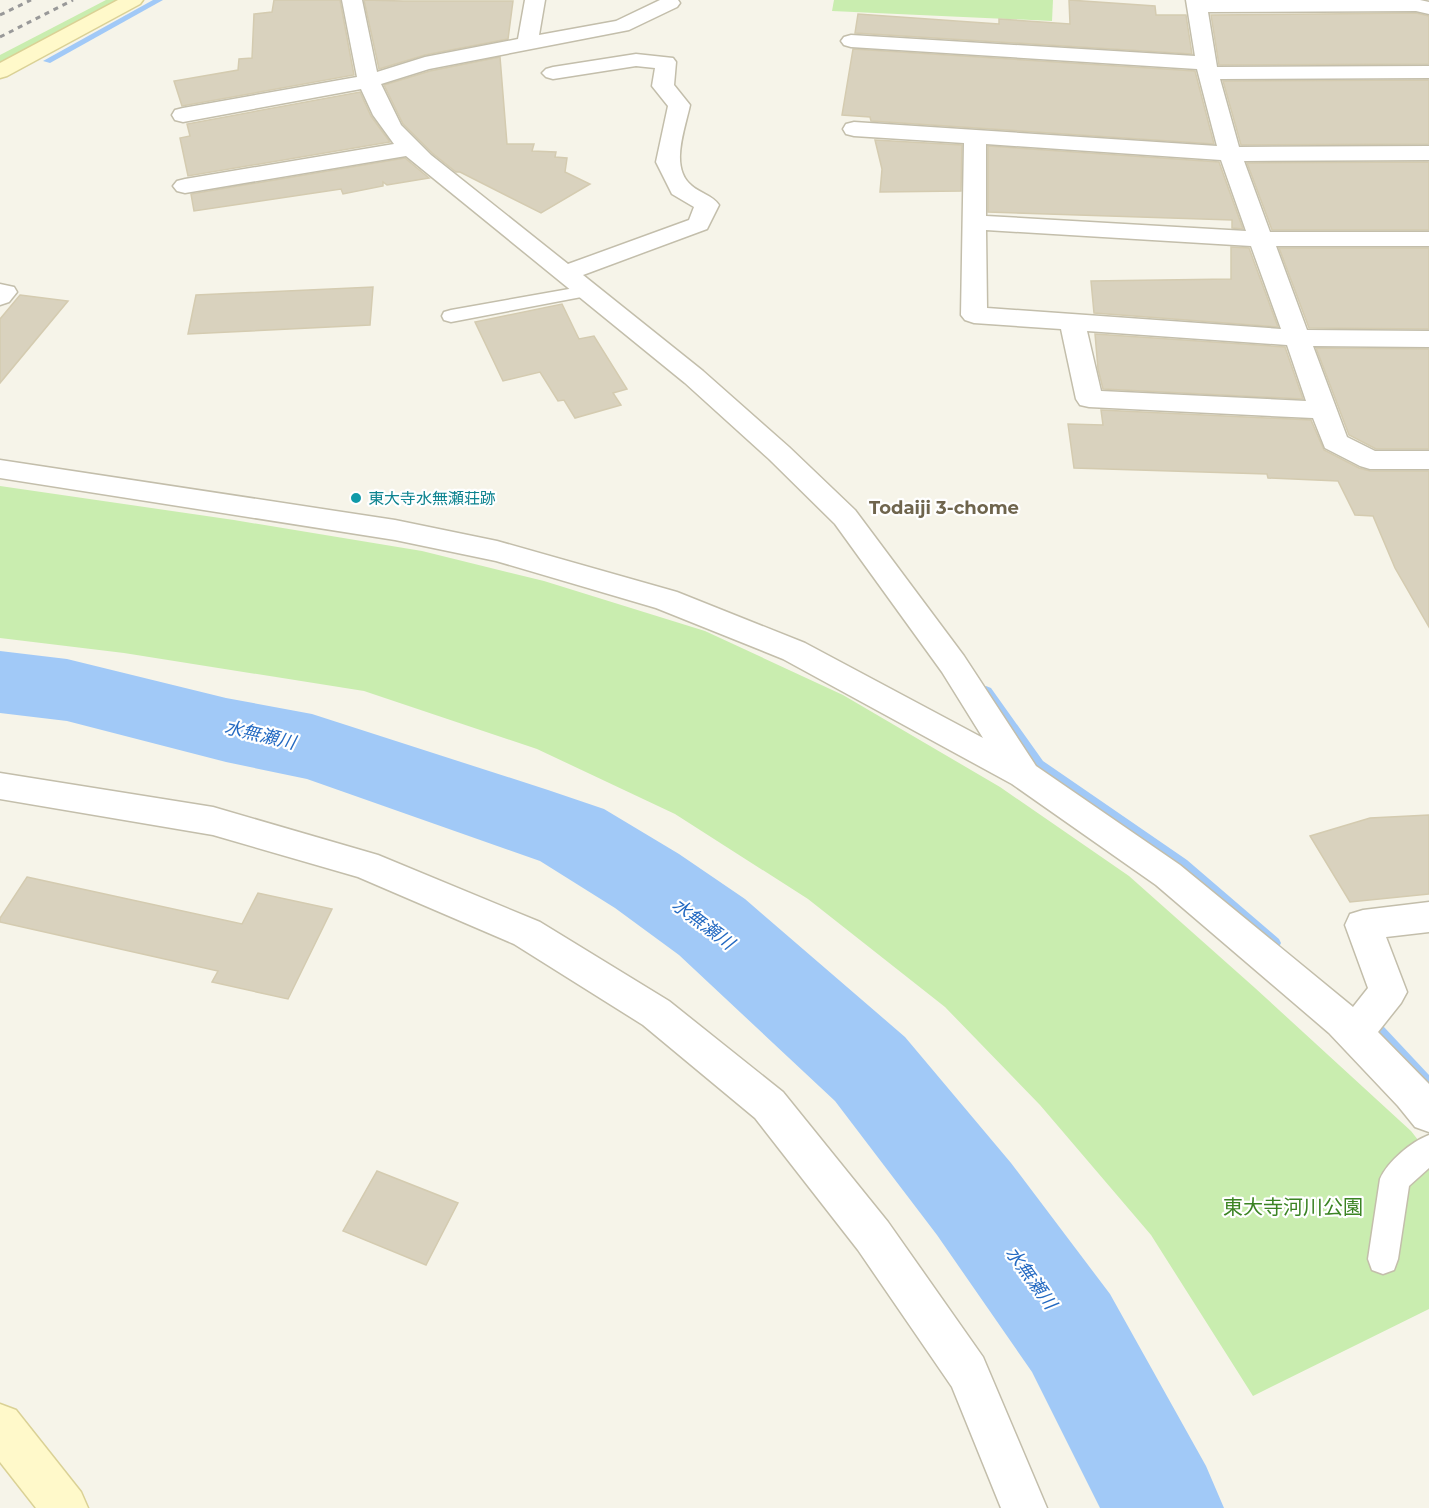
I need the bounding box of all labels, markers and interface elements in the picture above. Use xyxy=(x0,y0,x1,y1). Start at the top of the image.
place label: 東大寺水無瀬荘跡 xyxy=(368,489,496,508)
marker: 東大寺水無瀬荘跡 xyxy=(349,491,363,505)
district label: Todaiji 3-chome xyxy=(869,497,1019,519)
water label: 水無瀬川 xyxy=(222,716,300,754)
water label: 水無瀬川 xyxy=(668,894,740,956)
park label: 東大寺河川公園 xyxy=(1223,1195,1363,1219)
water label: 水無瀬川 xyxy=(1001,1242,1062,1315)

